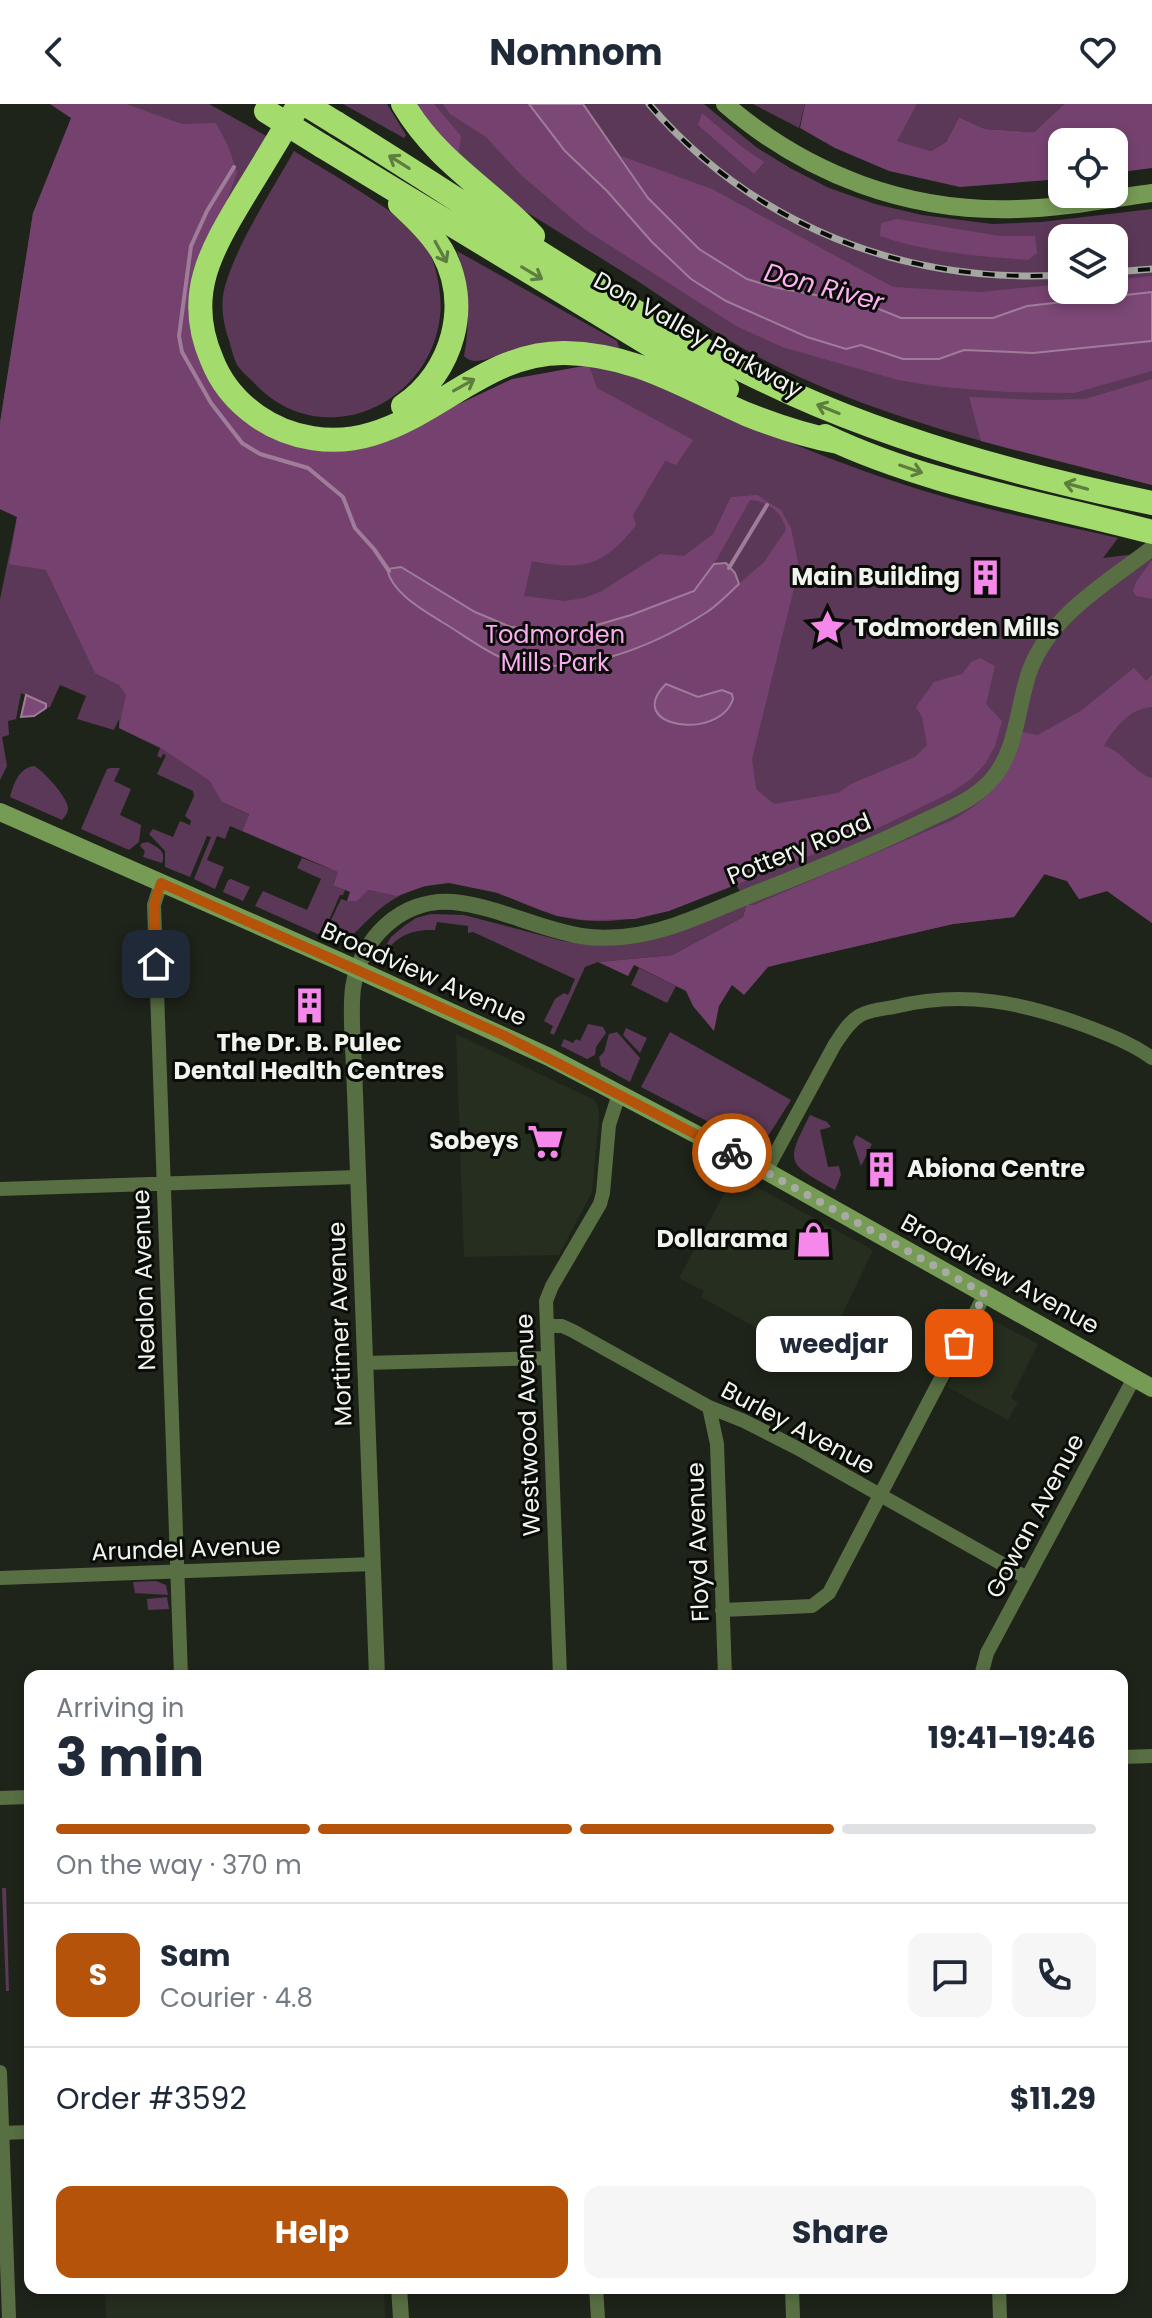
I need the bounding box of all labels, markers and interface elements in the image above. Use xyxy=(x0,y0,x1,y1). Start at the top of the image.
text: Nomnom xyxy=(489,27,663,78)
icon: back xyxy=(32,30,76,74)
icon: heart xyxy=(1076,30,1120,74)
map controls xyxy=(1048,128,1128,304)
button: locate xyxy=(1048,128,1128,208)
one-way arrow xyxy=(388,154,411,170)
button: layers xyxy=(1048,224,1128,304)
one-way arrow xyxy=(433,240,449,263)
water label: Don River xyxy=(760,254,889,321)
street label: Don Valley Parkway xyxy=(588,263,809,406)
one-way arrow xyxy=(520,266,543,282)
one-way arrow xyxy=(452,377,475,393)
one-way arrow xyxy=(816,400,841,415)
one-way arrow xyxy=(899,462,924,477)
one-way arrow xyxy=(1063,477,1089,492)
building icon: Main Building xyxy=(967,558,1005,596)
place label: Main Building xyxy=(791,560,960,593)
place icon: Todmorden Mills xyxy=(809,609,847,647)
place label: Todmorden Mills xyxy=(854,611,1060,644)
park label: Todmorden Mills Park xyxy=(485,618,625,679)
street label: Pottery Road xyxy=(722,805,876,892)
street label: Broadview Avenue xyxy=(316,913,532,1034)
pin xyxy=(122,930,190,998)
icon: home xyxy=(134,942,178,986)
building icon: The Dr. B. Pulec Dental Health Centres xyxy=(290,987,328,1025)
place label: The Dr. B. Pulec Dental Health Centres xyxy=(174,1026,444,1087)
courier xyxy=(692,1113,772,1193)
supermarket icon: Sobeys xyxy=(526,1122,564,1160)
place label: Sobeys xyxy=(429,1124,519,1157)
icon: bike xyxy=(710,1131,754,1175)
building icon: Abiona Centre xyxy=(862,1150,900,1188)
place label: Abiona Centre xyxy=(907,1152,1085,1185)
street label: Nealon Avenue xyxy=(124,1189,163,1371)
street label: Broadview Avenue xyxy=(895,1205,1105,1342)
shop icon: Dollarama xyxy=(795,1220,833,1258)
street label: Mortimer Avenue xyxy=(319,1221,360,1427)
place label: Dollarama xyxy=(657,1222,788,1255)
pin xyxy=(925,1309,993,1377)
street label: Westwood Avenue xyxy=(507,1313,548,1537)
callout: weedjar xyxy=(755,1315,911,1371)
icon: bag xyxy=(937,1321,981,1365)
text: weedjar xyxy=(780,1326,888,1362)
street label: Burley Avenue xyxy=(715,1373,881,1482)
street label: Gowan Avenue xyxy=(977,1428,1092,1604)
street label: Floyd Avenue xyxy=(678,1462,717,1622)
street label: Arundel Avenue xyxy=(91,1529,281,1568)
text: Arriving in xyxy=(56,1690,185,1726)
text: 19:41–19:46 xyxy=(928,1716,1096,1759)
text: 3 min xyxy=(56,1721,204,1794)
text: On the way · 370 m xyxy=(56,1847,302,1883)
button: chat xyxy=(908,1933,992,2017)
button: phone xyxy=(1012,1933,1096,2017)
text: Sam xyxy=(160,1934,231,1977)
text: S xyxy=(89,1953,107,1996)
text: Courier · 4.8 xyxy=(160,1980,313,2016)
text: Order #3592 xyxy=(56,2077,247,2120)
text: $11.29 xyxy=(1010,2077,1096,2120)
button: Help xyxy=(56,2186,568,2278)
button: Share xyxy=(584,2186,1096,2278)

